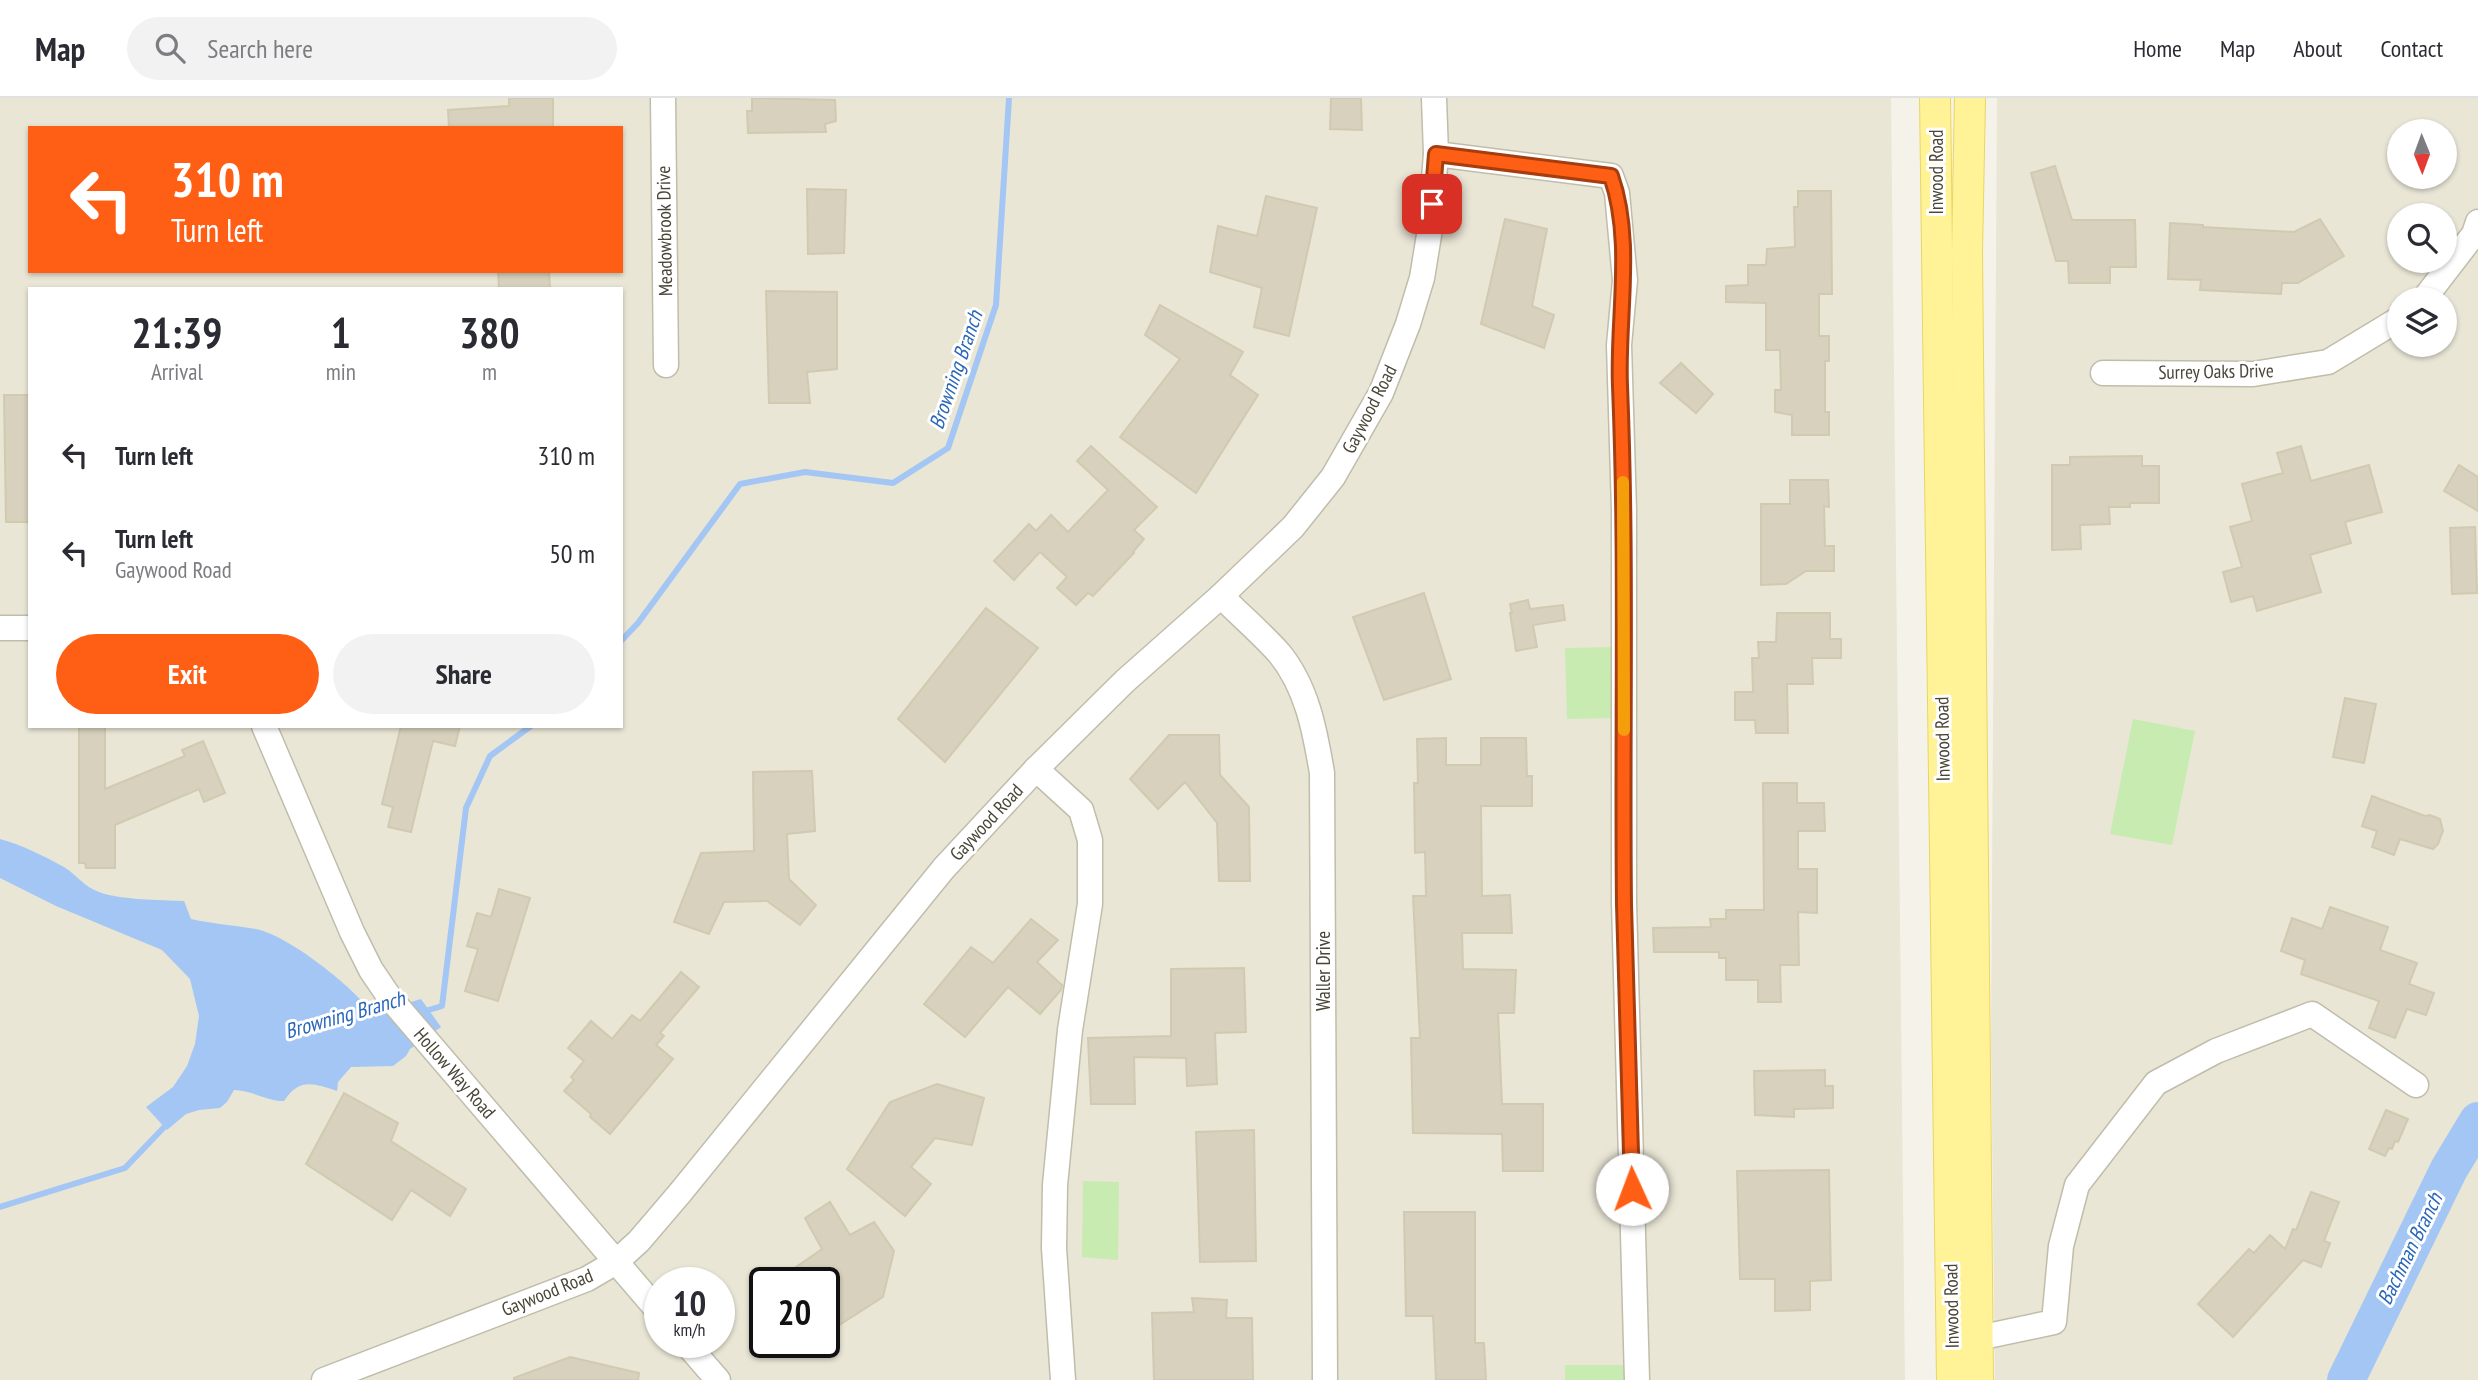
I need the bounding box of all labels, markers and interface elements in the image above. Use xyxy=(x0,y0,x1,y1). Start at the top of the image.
search box xyxy=(127,17,617,80)
text: Map xyxy=(35,27,85,70)
icon: search xyxy=(151,29,189,67)
text: Search here xyxy=(207,32,313,65)
text: Home xyxy=(2133,33,2182,64)
text: Map xyxy=(2220,33,2255,64)
text: About xyxy=(2293,33,2342,64)
text: Contact xyxy=(2380,33,2443,64)
north arrow xyxy=(2387,119,2457,189)
map controls xyxy=(2387,119,2457,357)
street label: Inwood Road xyxy=(1924,130,1948,214)
text: 310 m xyxy=(171,147,284,211)
icon: left xyxy=(56,154,147,245)
street label: Meadowbrook Drive xyxy=(651,165,677,296)
pin xyxy=(1402,174,1462,234)
icon: arrive xyxy=(1413,185,1451,223)
button: search xyxy=(2387,203,2457,273)
text: Turn left xyxy=(171,209,263,251)
button: layers xyxy=(2387,287,2457,357)
text: 21:39 xyxy=(131,305,222,360)
text: 1 xyxy=(331,305,351,360)
text: 380 xyxy=(459,305,520,360)
water label: Browning Branch xyxy=(923,305,989,433)
text: Arrival xyxy=(151,357,203,386)
text: min xyxy=(326,357,356,386)
text: m xyxy=(482,357,497,386)
street label: Surrey Oaks Drive xyxy=(2158,358,2274,384)
street label: Gaywood Road xyxy=(1336,361,1402,457)
icon: left xyxy=(56,436,94,474)
text: Turn left xyxy=(115,439,193,472)
text: 310 m xyxy=(537,439,595,472)
text: Turn left xyxy=(115,522,193,555)
icon: left xyxy=(56,534,94,572)
text: 50 m xyxy=(549,537,595,570)
text: Gaywood Road xyxy=(115,555,232,584)
button: Exit xyxy=(56,634,319,714)
button: Share xyxy=(333,634,595,714)
street label: Inwood Road xyxy=(1929,696,1955,782)
street label: Gaywood Road xyxy=(944,779,1028,865)
street label: Waller Drive xyxy=(1311,931,1335,1011)
water label: Browning Branch xyxy=(282,984,410,1045)
street label: Hollow Way Road xyxy=(409,1023,501,1123)
position arrow xyxy=(1595,1152,1669,1226)
water label: Bachman Branch xyxy=(2371,1187,2449,1309)
street label: Gaywood Road xyxy=(498,1263,596,1321)
street label: Inwood Road xyxy=(1938,1263,1964,1349)
speed limit sign: 20 xyxy=(749,1267,840,1358)
text: 10 xyxy=(673,1280,706,1326)
text: km/h xyxy=(674,1318,705,1341)

